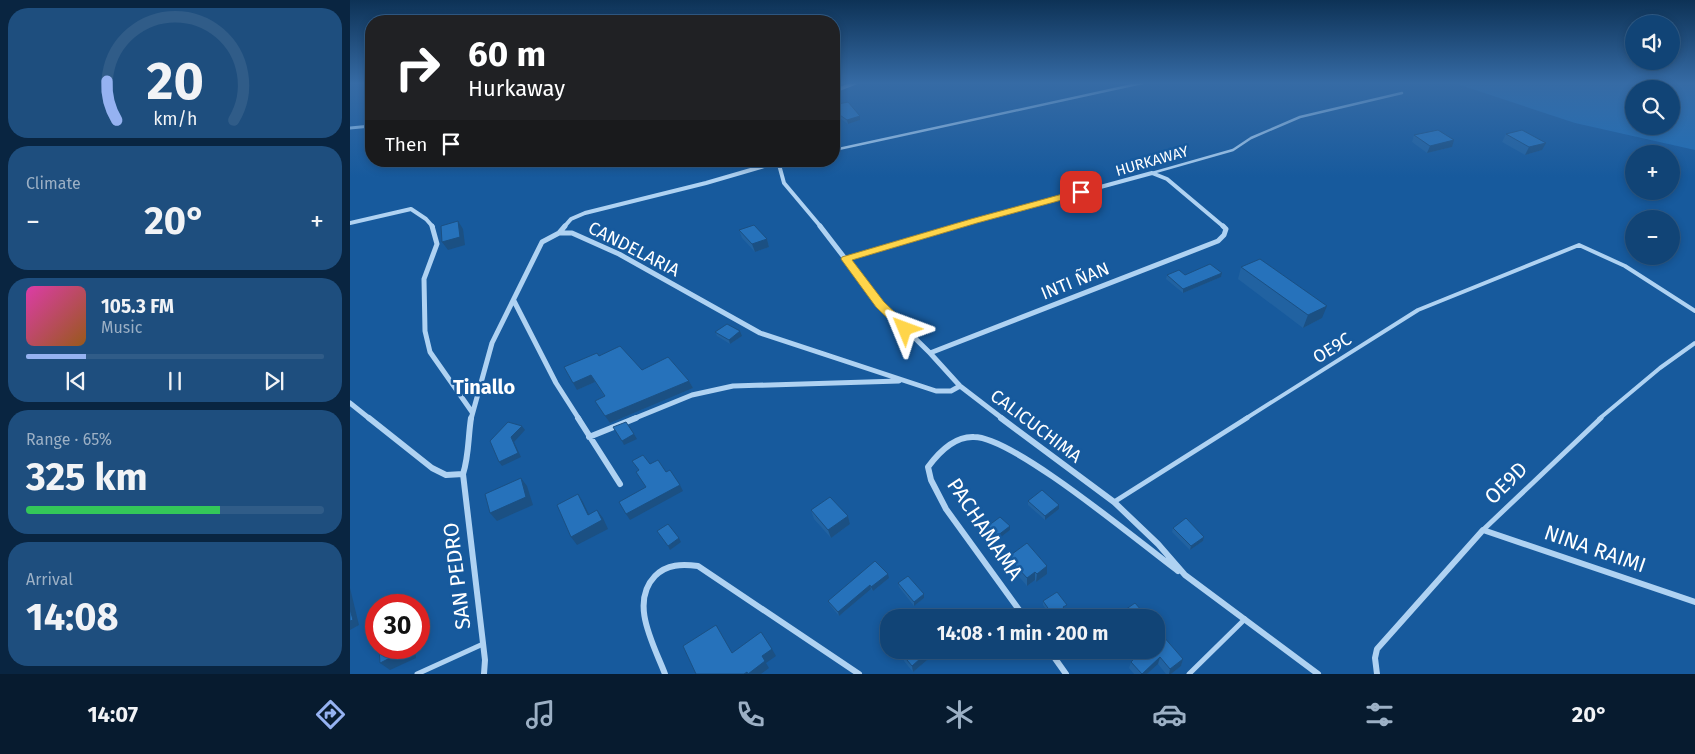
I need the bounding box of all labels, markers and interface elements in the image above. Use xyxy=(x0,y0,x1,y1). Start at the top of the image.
map controls xyxy=(1625,15,1680,265)
button: sound xyxy=(1625,15,1680,70)
text: 60 m xyxy=(468,33,546,75)
icon: right xyxy=(385,35,450,100)
text: 20 xyxy=(146,50,204,113)
text: Hurkaway xyxy=(468,75,565,102)
button: search xyxy=(1625,80,1680,135)
text: km/h xyxy=(153,108,197,130)
icon: arrive xyxy=(437,130,465,158)
text: Then xyxy=(385,133,427,156)
street label: HURKAWAY xyxy=(1113,142,1191,180)
button: + xyxy=(1625,145,1680,200)
pin xyxy=(1060,171,1102,213)
text: Climate xyxy=(26,174,81,193)
icon: arrive xyxy=(1067,178,1095,206)
text: 20° xyxy=(144,198,206,244)
text: − xyxy=(26,205,40,238)
text: + xyxy=(310,205,324,238)
button: − xyxy=(1625,210,1680,265)
street label: CANDELARIA xyxy=(585,217,684,282)
street label: INTI ÑAN xyxy=(1037,256,1112,305)
text: 105.3 FM xyxy=(101,295,174,318)
position arrow xyxy=(878,302,930,354)
text: Music xyxy=(101,318,142,337)
street label: OE9C xyxy=(1309,328,1355,368)
icon: previous xyxy=(62,367,90,395)
icon: pause xyxy=(161,367,189,395)
icon: next xyxy=(260,367,288,395)
district label: Tinallo xyxy=(453,375,515,399)
street label: CALICUCHIMA xyxy=(986,385,1086,468)
text: Range · 65% xyxy=(26,430,112,449)
text: 325 km xyxy=(26,454,148,500)
street label: OE9D xyxy=(1479,456,1533,510)
street label: PACHAMAMA xyxy=(941,473,1029,585)
street label: NINA RAIMI xyxy=(1541,519,1649,579)
street label: SAN PEDRO xyxy=(438,521,476,631)
text: Arrival xyxy=(26,570,73,589)
text: 14:08 xyxy=(26,594,119,640)
speed limit sign: 30 xyxy=(365,594,430,659)
text: 14:08 · 1 min · 200 m xyxy=(937,622,1108,645)
icon: directions xyxy=(313,697,348,732)
icon: music xyxy=(523,697,558,732)
icon: phone xyxy=(733,697,768,732)
icon: climate xyxy=(942,697,977,732)
icon: car xyxy=(1152,697,1187,732)
icon: filters xyxy=(1362,697,1397,732)
text: 14:07 xyxy=(87,701,138,728)
text: 20° xyxy=(1572,701,1608,728)

